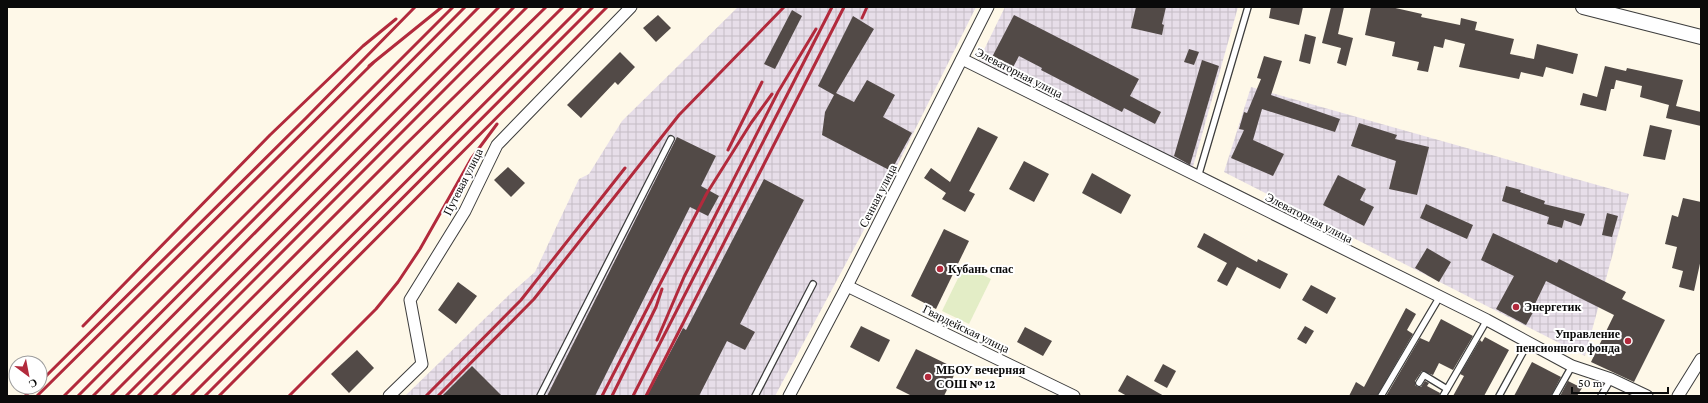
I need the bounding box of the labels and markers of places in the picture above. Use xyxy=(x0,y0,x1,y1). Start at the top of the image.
place label: Кубань спас xyxy=(948,262,1014,276)
marker: Кубань спас xyxy=(935,264,945,274)
place label: Энергетик xyxy=(1524,300,1581,314)
marker: Энергетик xyxy=(1511,302,1521,312)
place label: Управление пенсионного фонда xyxy=(1516,327,1621,355)
marker: Управление пенсионного фонда xyxy=(1623,336,1633,346)
place label: МБОУ вечерняя СОШ № 12 xyxy=(936,363,1026,391)
marker: МБОУ вечерняя СОШ № 12 xyxy=(923,372,933,382)

